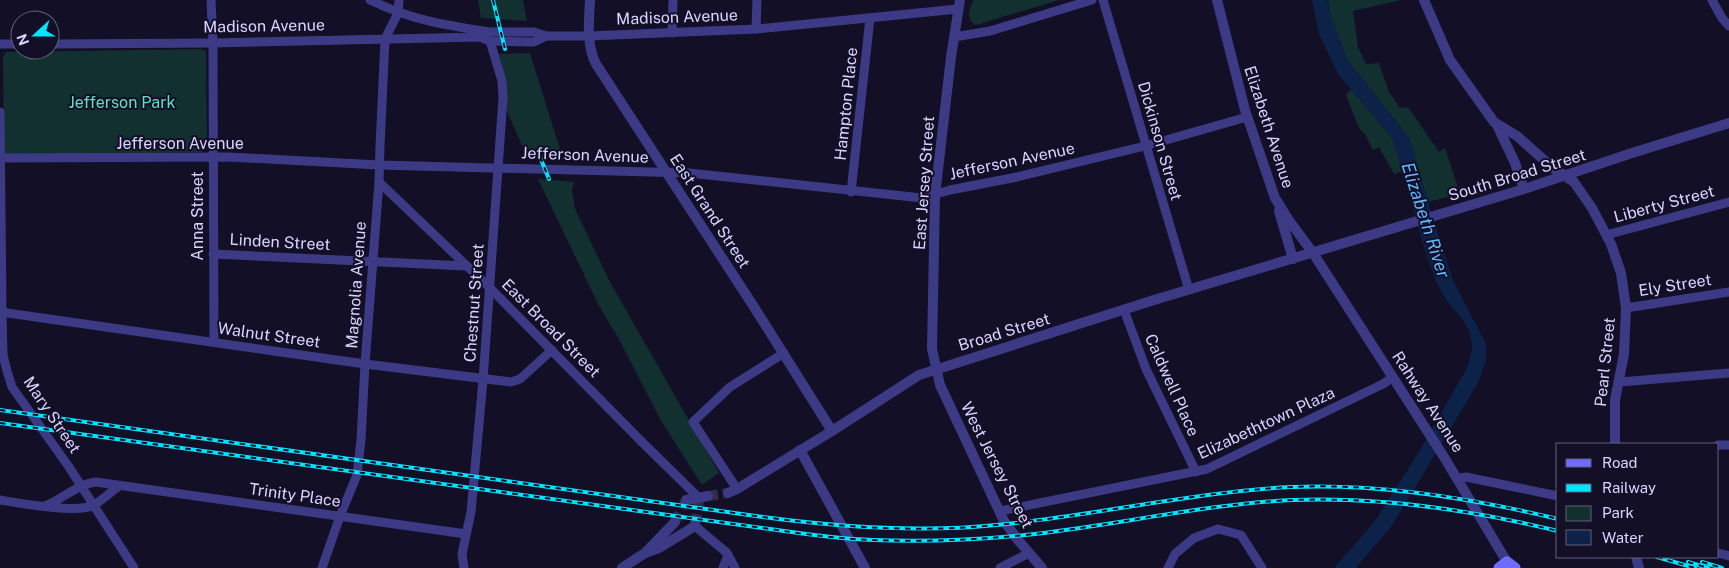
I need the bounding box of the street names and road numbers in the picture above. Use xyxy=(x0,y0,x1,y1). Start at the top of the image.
street label: Madison Avenue xyxy=(616,5,738,29)
street label: Madison Avenue xyxy=(203,15,325,37)
street label: Hampton Place xyxy=(831,46,861,162)
street label: Elizabeth Avenue xyxy=(1240,63,1298,191)
street label: Dickinson Street xyxy=(1134,79,1186,203)
street label: East Jersey Street xyxy=(910,115,938,251)
street label: Jefferson Avenue xyxy=(116,134,244,153)
street label: Jefferson Avenue xyxy=(948,138,1076,184)
street label: Jefferson Avenue xyxy=(521,143,649,167)
street label: South Broad Street xyxy=(1446,145,1588,205)
street label: East Grand Street xyxy=(666,150,754,272)
street label: Anna Street xyxy=(188,171,207,261)
street label: Liberty Street xyxy=(1612,181,1716,227)
street label: Magnolia Avenue xyxy=(342,221,370,349)
street label: Linden Street xyxy=(229,230,331,254)
street label: Chestnut Street xyxy=(460,243,488,363)
street label: Ely Street xyxy=(1637,270,1713,300)
street label: East Broad Street xyxy=(498,275,604,381)
street label: Broad Street xyxy=(956,309,1052,355)
street label: Pearl Street xyxy=(1591,316,1619,408)
street label: Walnut Street xyxy=(216,318,322,352)
street label: Caldwell Place xyxy=(1141,331,1203,439)
street label: Rahway Avenue xyxy=(1388,348,1468,456)
street label: Mary Street xyxy=(19,373,85,457)
street label: Elizabethtown Plaza xyxy=(1194,383,1338,463)
street label: West Jersey Street xyxy=(957,399,1037,531)
street label: Trinity Place xyxy=(248,479,342,511)

